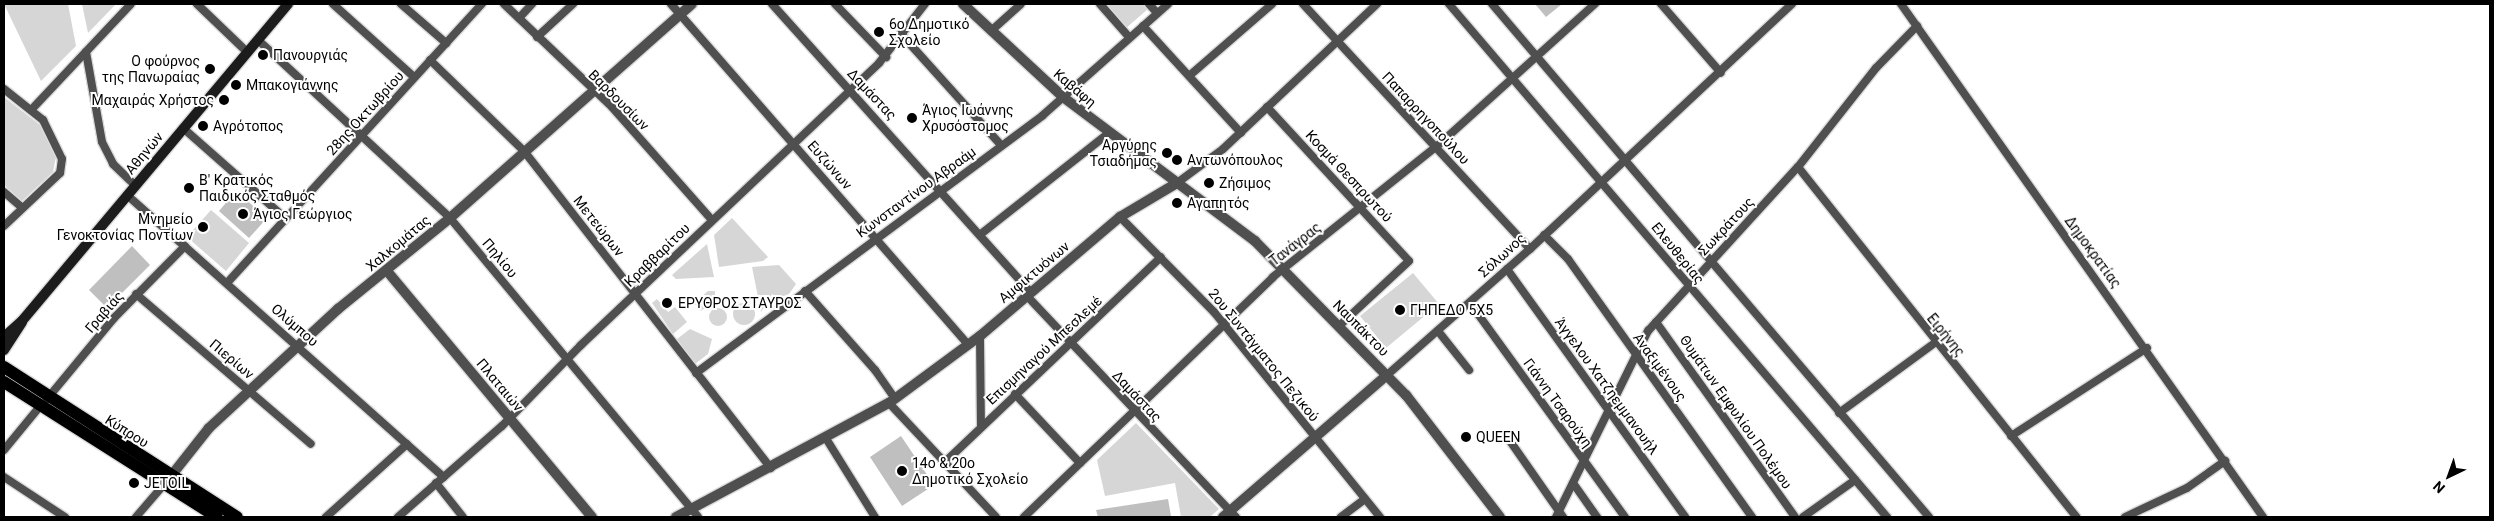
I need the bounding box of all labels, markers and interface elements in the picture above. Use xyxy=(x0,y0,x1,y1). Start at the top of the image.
place label: 6ο Δημοτικό Σχολείο xyxy=(889,16,970,48)
marker: 6ο Δημοτικό Σχολείο xyxy=(873,26,885,38)
place label: Πανουργιάς xyxy=(273,47,348,63)
marker: Πανουργιάς xyxy=(257,49,269,61)
place label: Ο φούρνος της Πανωραίας xyxy=(102,53,200,85)
marker: Ο φούρνος της Πανωραίας xyxy=(204,63,216,75)
street label: Δαμάστας xyxy=(844,65,900,123)
street label: Καβάφη xyxy=(1050,65,1100,111)
street label: Βαρδουσίων xyxy=(585,66,653,134)
street label: 28ης Οκτωβρίου xyxy=(323,67,407,159)
street label: Παπαρρηγοπούλου xyxy=(1379,68,1473,168)
place label: Μπακογιάννης xyxy=(246,77,339,93)
marker: Μπακογιάννης xyxy=(230,79,242,91)
place label: Μαχαιράς Χρήστος xyxy=(91,92,214,108)
marker: Μαχαιράς Χρήστος xyxy=(218,94,230,106)
place label: Άγιος Ιωάννης Χρυσόστομος xyxy=(922,102,1014,134)
marker: Άγιος Ιωάννης Χρυσόστομος xyxy=(906,112,918,124)
place label: Αγρότοπος xyxy=(213,118,283,134)
marker: Αγρότοπος xyxy=(197,120,209,132)
street label: Κοσμά Θεσπρωτού xyxy=(1302,127,1396,225)
street label: Αθηνών xyxy=(121,128,167,178)
street label: Ευζώνων xyxy=(804,137,856,193)
place label: Αργύρης Τσιαδήμας xyxy=(1090,137,1157,170)
street label: Κωνσταντίνου Αβραάμ xyxy=(853,143,979,241)
marker: Αργύρης Τσιαδήμας xyxy=(1161,147,1173,159)
place label: Αντωνόπουλος xyxy=(1187,152,1283,168)
marker: Αντωνόπουλος xyxy=(1171,154,1183,166)
place label: B' Κρατικός Παιδικός Σταθμός xyxy=(199,172,315,204)
place label: Ζήσιμος xyxy=(1219,175,1271,191)
marker: Ζήσιμος xyxy=(1203,177,1215,189)
marker: B' Κρατικός Παιδικός Σταθμός xyxy=(183,182,195,194)
street label: Μετεώρων xyxy=(570,192,628,260)
street label: Σωκράτους xyxy=(1695,193,1757,259)
place label: Αγαπητός xyxy=(1187,195,1250,211)
marker: Αγαπητός xyxy=(1171,197,1183,209)
place label: Άγιος Γεώργιος xyxy=(253,206,353,222)
marker: Άγιος Γεώργιος xyxy=(237,208,249,220)
place label: Μνημείο Γενοκτονίας Ποντίων xyxy=(57,211,193,243)
street label: Χαλκομάτας xyxy=(363,211,433,275)
street label: Δημοκρατίας xyxy=(2061,213,2125,291)
street label: Τανάγρας xyxy=(1266,219,1324,269)
street label: Ελευθερίας xyxy=(1648,219,1708,287)
street label: Κραββαρίτου xyxy=(621,220,693,290)
marker: Μνημείο Γενοκτονίας Ποντίων xyxy=(197,221,209,233)
street label: Σόλωνος xyxy=(1475,230,1529,280)
street label: Πηλίου xyxy=(479,235,521,281)
street label: Αμφικτυόνων xyxy=(995,238,1073,306)
street label: 2ου Συντάγματος Πεζικού xyxy=(1205,285,1323,425)
street label: Γραβιάς xyxy=(81,288,127,336)
street label: Επισμηναγού Μπεσλεμέ xyxy=(983,292,1105,408)
place label: ΕΡΥΘΡΟΣ ΣΤΑΥΡΟΣ xyxy=(678,295,801,311)
marker: ΕΡΥΘΡΟΣ ΣΤΑΥΡΟΣ xyxy=(660,296,674,310)
street label: Ναυπάκτου xyxy=(1329,296,1393,360)
street label: Ολύμπου xyxy=(268,300,322,350)
place label: ΓΗΠΕΔΟ 5X5 xyxy=(1410,302,1493,318)
marker: ΓΗΠΕΔΟ 5X5 xyxy=(1394,304,1406,316)
street label: Ειρήνης xyxy=(1924,310,1968,360)
street label: Άγγελου Χατζηεμμανουήλ xyxy=(1552,314,1662,458)
street label: Αναξιμένους xyxy=(1630,330,1690,404)
street label: Θυμάτων Εμφυλίου Πολέμου xyxy=(1676,332,1796,492)
street label: Πιερίων xyxy=(206,336,258,382)
street label: Πλαταιών xyxy=(473,355,527,415)
street label: Γιάννη Τσαρούχη xyxy=(1520,355,1596,451)
street label: Δαμάστας xyxy=(1109,367,1165,425)
street label: Κύπρου xyxy=(102,411,152,451)
place label: QUEEN xyxy=(1476,429,1521,445)
marker: QUEEN xyxy=(1460,431,1472,443)
north arrow xyxy=(2424,451,2474,501)
place label: 14ο & 20ο Δημοτικό Σχολείο xyxy=(912,455,1028,488)
marker: 14ο & 20ο Δημοτικό Σχολείο xyxy=(896,465,908,477)
place label: JETOIL xyxy=(144,475,189,491)
marker: JETOIL xyxy=(128,477,140,489)
text: N xyxy=(2430,478,2448,496)

